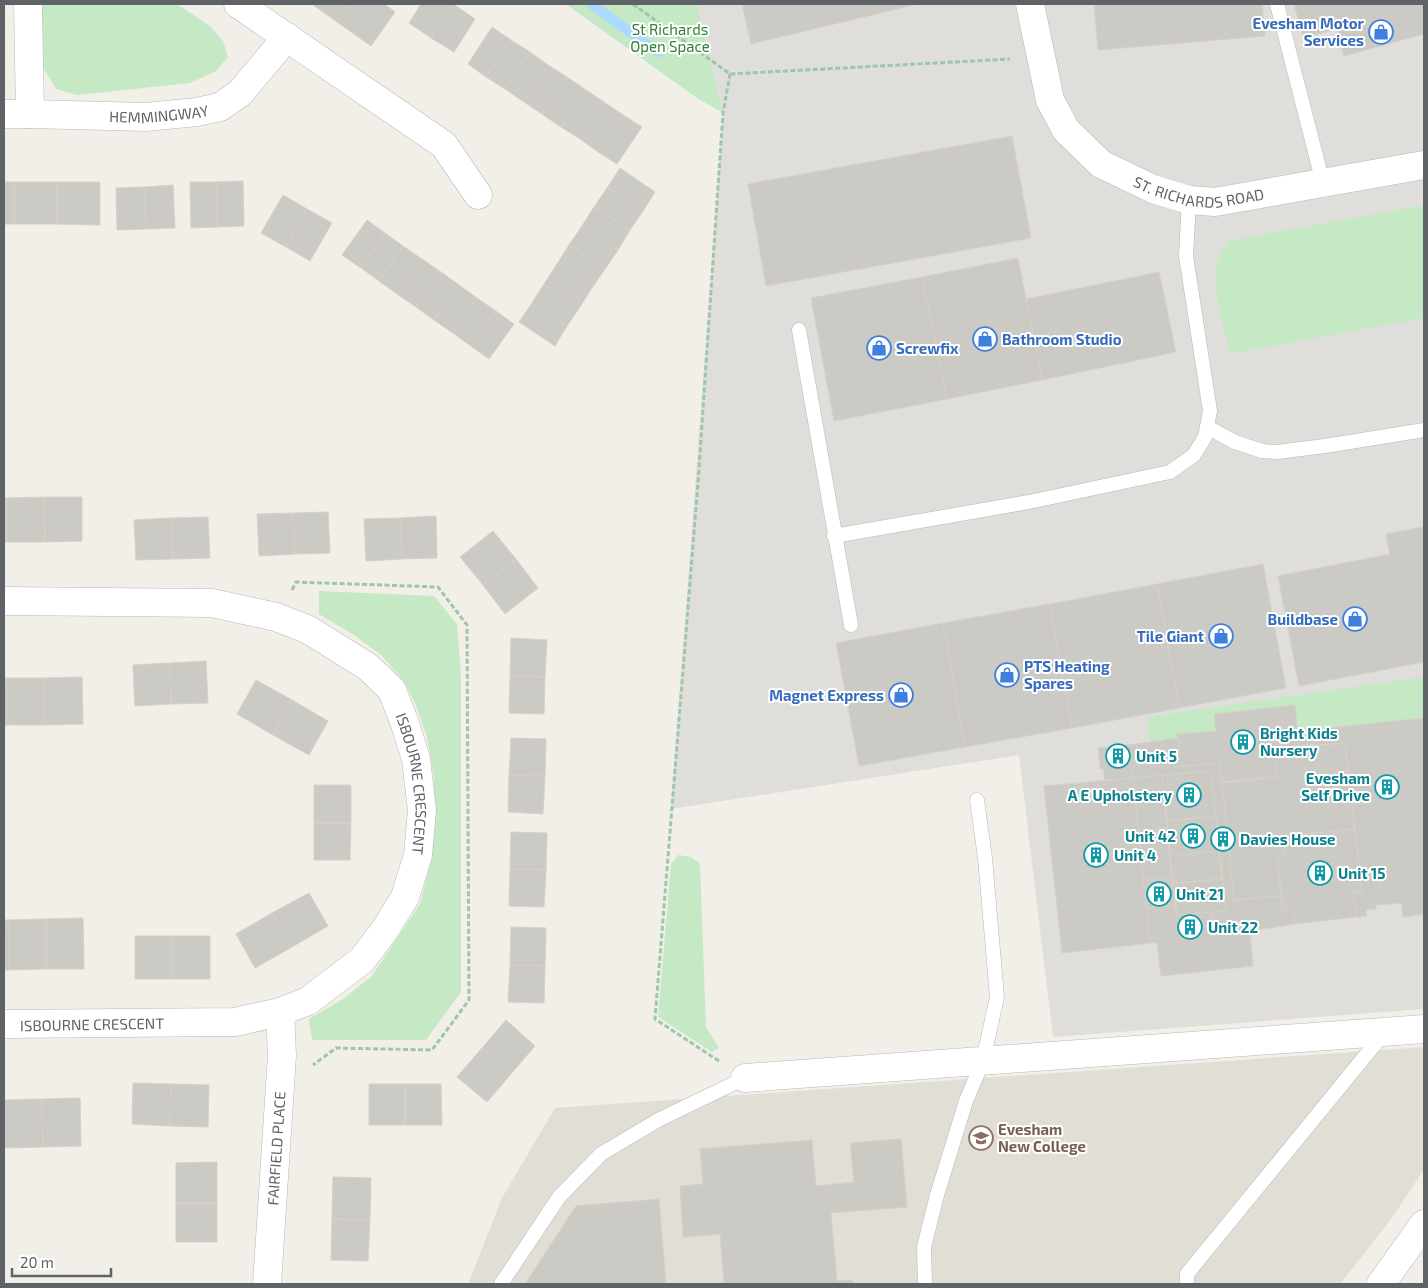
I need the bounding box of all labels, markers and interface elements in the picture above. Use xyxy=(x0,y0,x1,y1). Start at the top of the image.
place label: Evesham Motor Services xyxy=(1253,14,1365,49)
shop icon: Evesham Motor Services xyxy=(1368,19,1394,45)
park label: St Richards Open Space xyxy=(630,20,710,55)
street label: HEMMINGWAY xyxy=(109,101,211,126)
street label: ST. RICHARDS ROAD xyxy=(1131,172,1265,211)
shop icon: Bathroom Studio xyxy=(972,326,998,352)
place label: Bathroom Studio xyxy=(1002,330,1122,348)
shop icon: Screwfix xyxy=(866,335,892,361)
place label: Screwfix xyxy=(896,339,959,357)
shop icon: Buildbase xyxy=(1342,606,1368,632)
place label: Buildbase xyxy=(1268,610,1338,628)
shop icon: Tile Giant xyxy=(1208,623,1234,649)
place label: Tile Giant xyxy=(1137,627,1204,645)
place label: PTS Heating Spares xyxy=(1024,657,1110,692)
shop icon: PTS Heating Spares xyxy=(994,662,1020,688)
shop icon: Magnet Express xyxy=(888,682,914,708)
place label: Magnet Express xyxy=(769,686,884,704)
street label: ISBOURNE CRESCENT xyxy=(393,710,431,856)
place label: Bright Kids Nursery xyxy=(1260,724,1338,760)
building icon: Bright Kids Nursery xyxy=(1230,729,1256,755)
building icon: Unit 5 xyxy=(1105,743,1131,769)
place label: Unit 5 xyxy=(1136,747,1177,765)
place label: Evesham Self Drive xyxy=(1301,769,1370,804)
building icon: Evesham Self Drive xyxy=(1374,774,1400,800)
building icon: A E Upholstery xyxy=(1176,782,1202,808)
place label: A E Upholstery xyxy=(1068,786,1173,805)
building icon: Unit 42 xyxy=(1180,823,1206,849)
building icon: Davies House xyxy=(1210,826,1236,852)
place label: Unit 42 xyxy=(1125,827,1176,845)
place label: Davies House xyxy=(1240,830,1336,848)
building icon: Unit 4 xyxy=(1083,842,1109,868)
place label: Unit 4 xyxy=(1114,846,1157,864)
building icon: Unit 15 xyxy=(1307,860,1333,886)
place label: Unit 15 xyxy=(1338,864,1386,882)
building icon: Unit 21 xyxy=(1146,881,1172,907)
place label: Unit 21 xyxy=(1176,885,1224,903)
building icon: Unit 22 xyxy=(1177,914,1203,940)
place label: Unit 22 xyxy=(1208,918,1259,936)
street label: ISBOURNE CRESCENT xyxy=(20,1014,164,1034)
street label: FAIRFIELD PLACE xyxy=(263,1091,289,1206)
place label: Evesham New College xyxy=(998,1120,1086,1155)
school or university icon: Evesham New College xyxy=(968,1125,994,1151)
scale bar xyxy=(12,1246,111,1278)
text: 20 m xyxy=(20,1253,54,1271)

